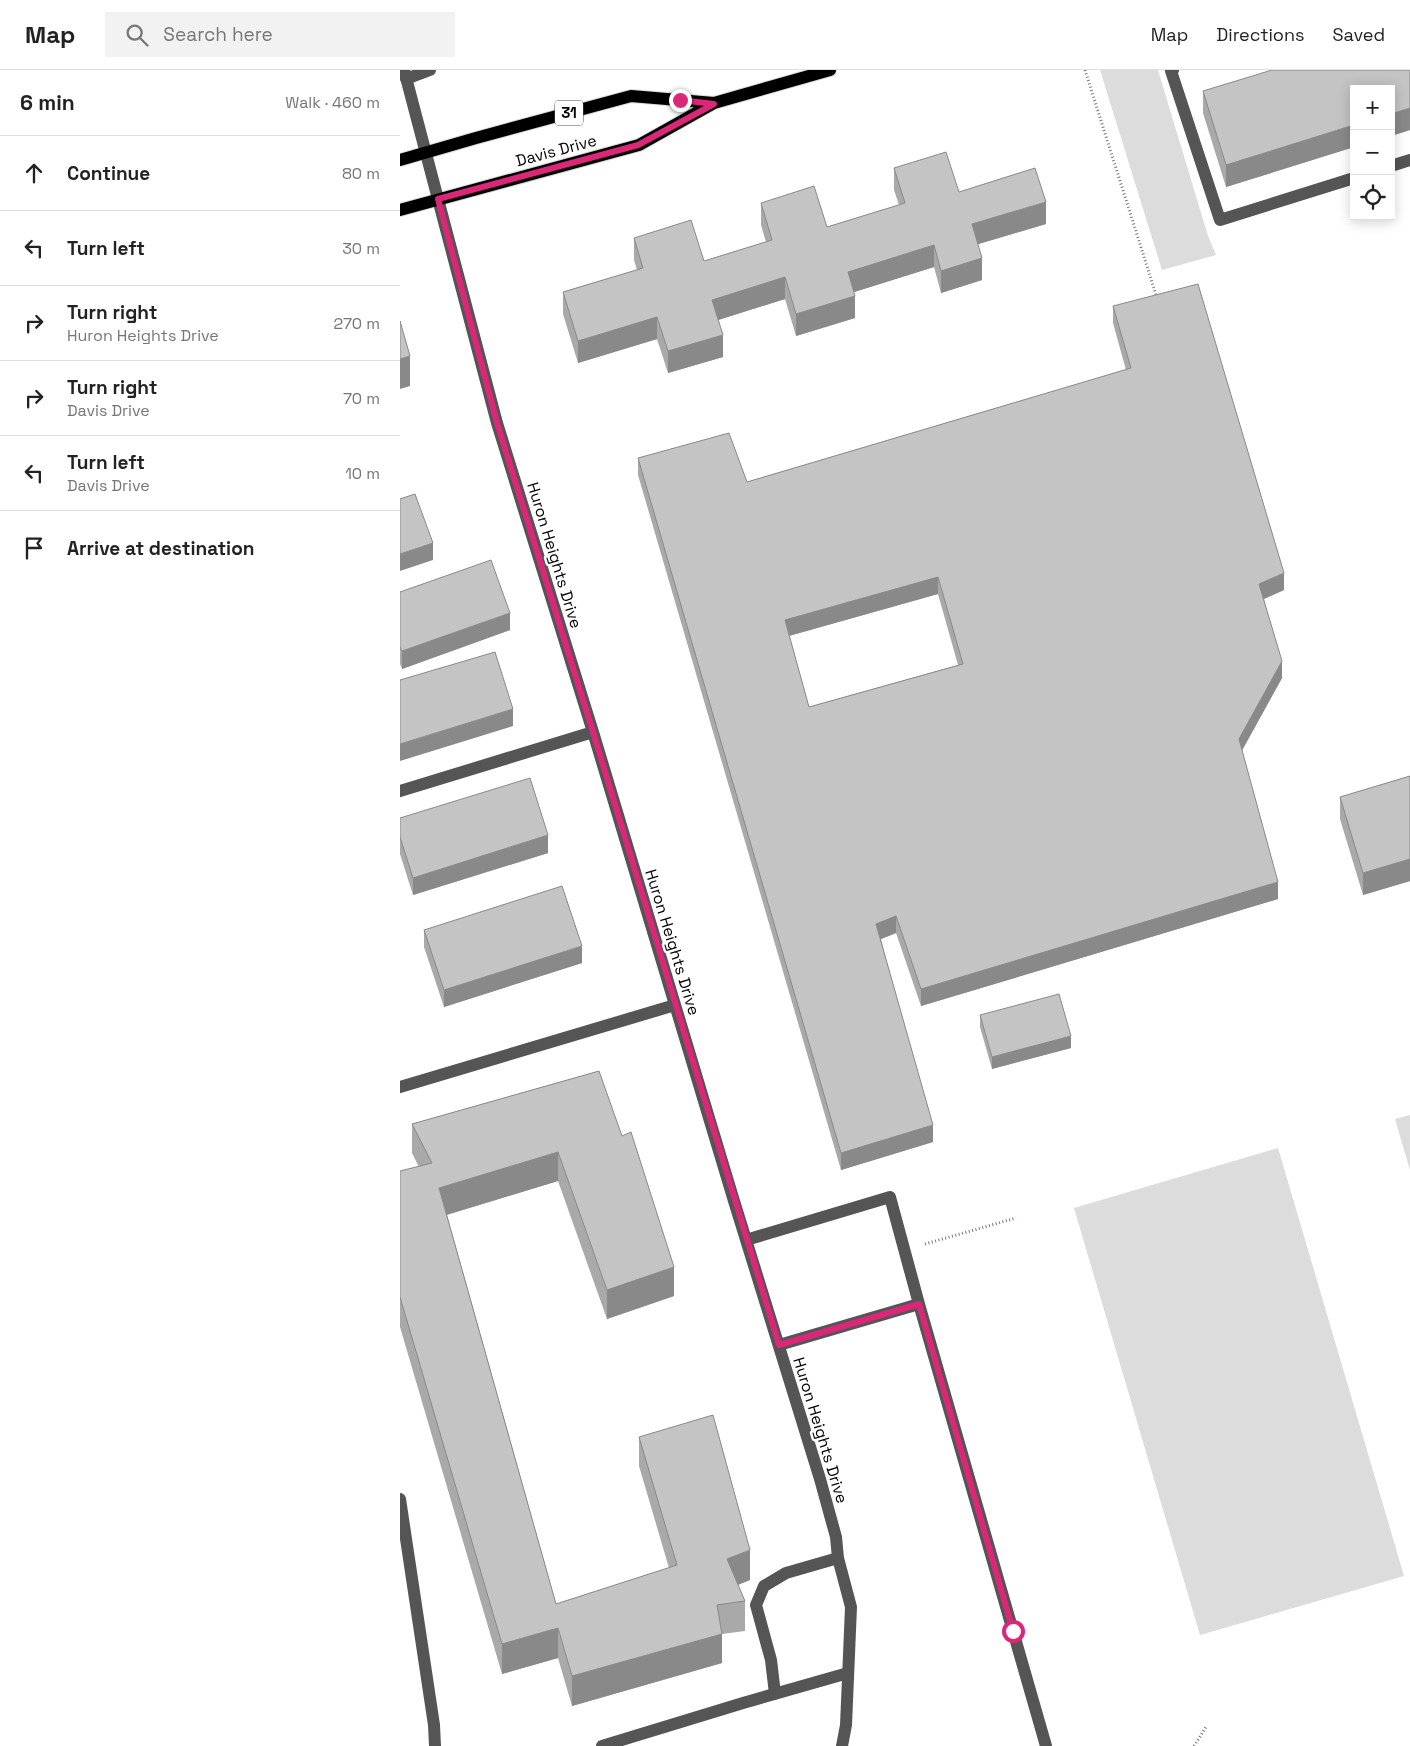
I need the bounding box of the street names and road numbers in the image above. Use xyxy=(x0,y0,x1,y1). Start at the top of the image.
road number: 31 xyxy=(555,100,583,126)
street label: Davis Drive xyxy=(513,130,599,171)
street label: Huron Heights Drive xyxy=(522,479,587,631)
street label: Huron Heights Drive xyxy=(640,866,705,1018)
street label: Huron Heights Drive xyxy=(788,1354,853,1506)

